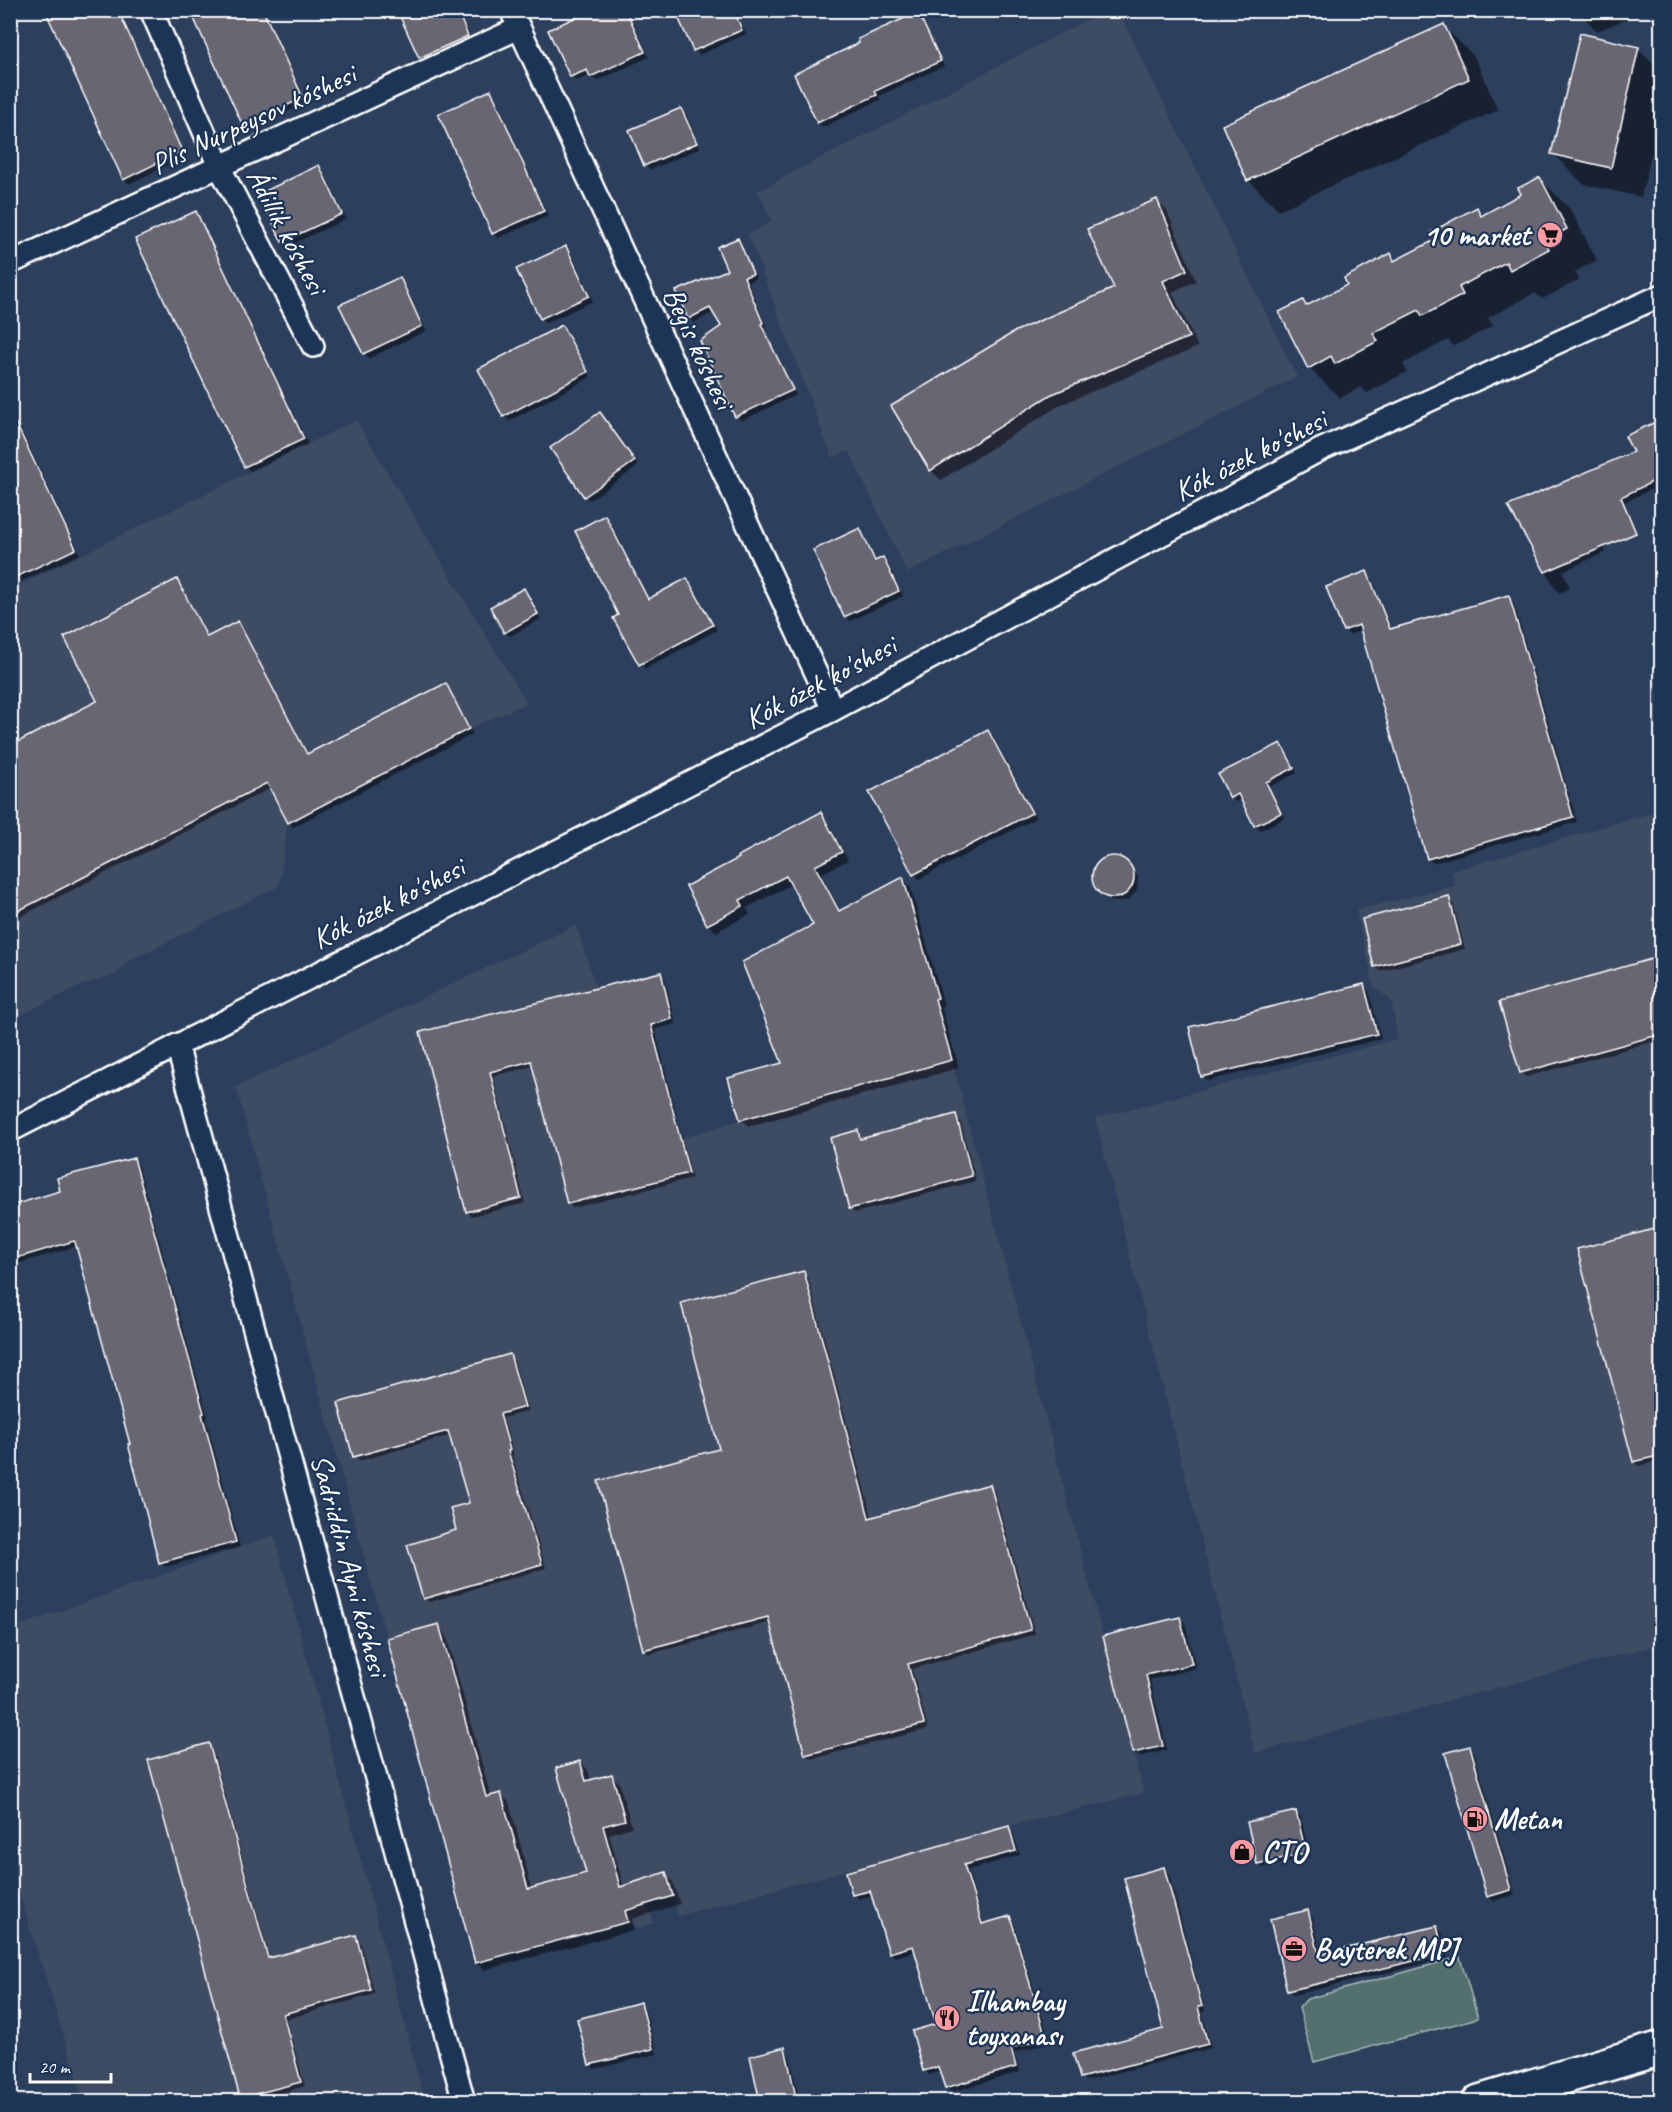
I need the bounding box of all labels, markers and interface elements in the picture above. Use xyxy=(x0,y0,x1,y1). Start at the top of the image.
street label: Plis Nurpeysov kóshesi xyxy=(144,53,365,183)
street label: Ádillik kóshesi xyxy=(238,161,338,304)
place label: 10 market xyxy=(1423,216,1533,254)
supermarket icon: 10 market xyxy=(1535,220,1565,250)
street label: Begis kóshesi xyxy=(654,281,745,418)
street label: Kók ózek ko'shesi xyxy=(1167,399,1336,510)
street label: Kók ózek ko'shesi xyxy=(738,625,905,738)
street label: Kók ózek ko'shesi xyxy=(305,847,474,958)
street label: Sadriddin Ayni kóshesi xyxy=(302,1450,399,1683)
place label: Metan xyxy=(1494,1800,1563,1838)
fuel station icon: Metan xyxy=(1460,1804,1490,1834)
place label: СТО xyxy=(1262,1833,1310,1871)
shop icon: СТО xyxy=(1227,1837,1257,1867)
place label: Bayterek MPJ xyxy=(1314,1930,1462,1968)
office icon: Bayterek MPJ xyxy=(1279,1934,1309,1964)
place label: Ilhambay toyxanası xyxy=(966,1982,1067,2055)
restaurant icon: Ilhambay toyxanası xyxy=(932,2003,962,2033)
scale bar xyxy=(30,2046,111,2084)
text: 20 m xyxy=(39,2056,72,2078)

